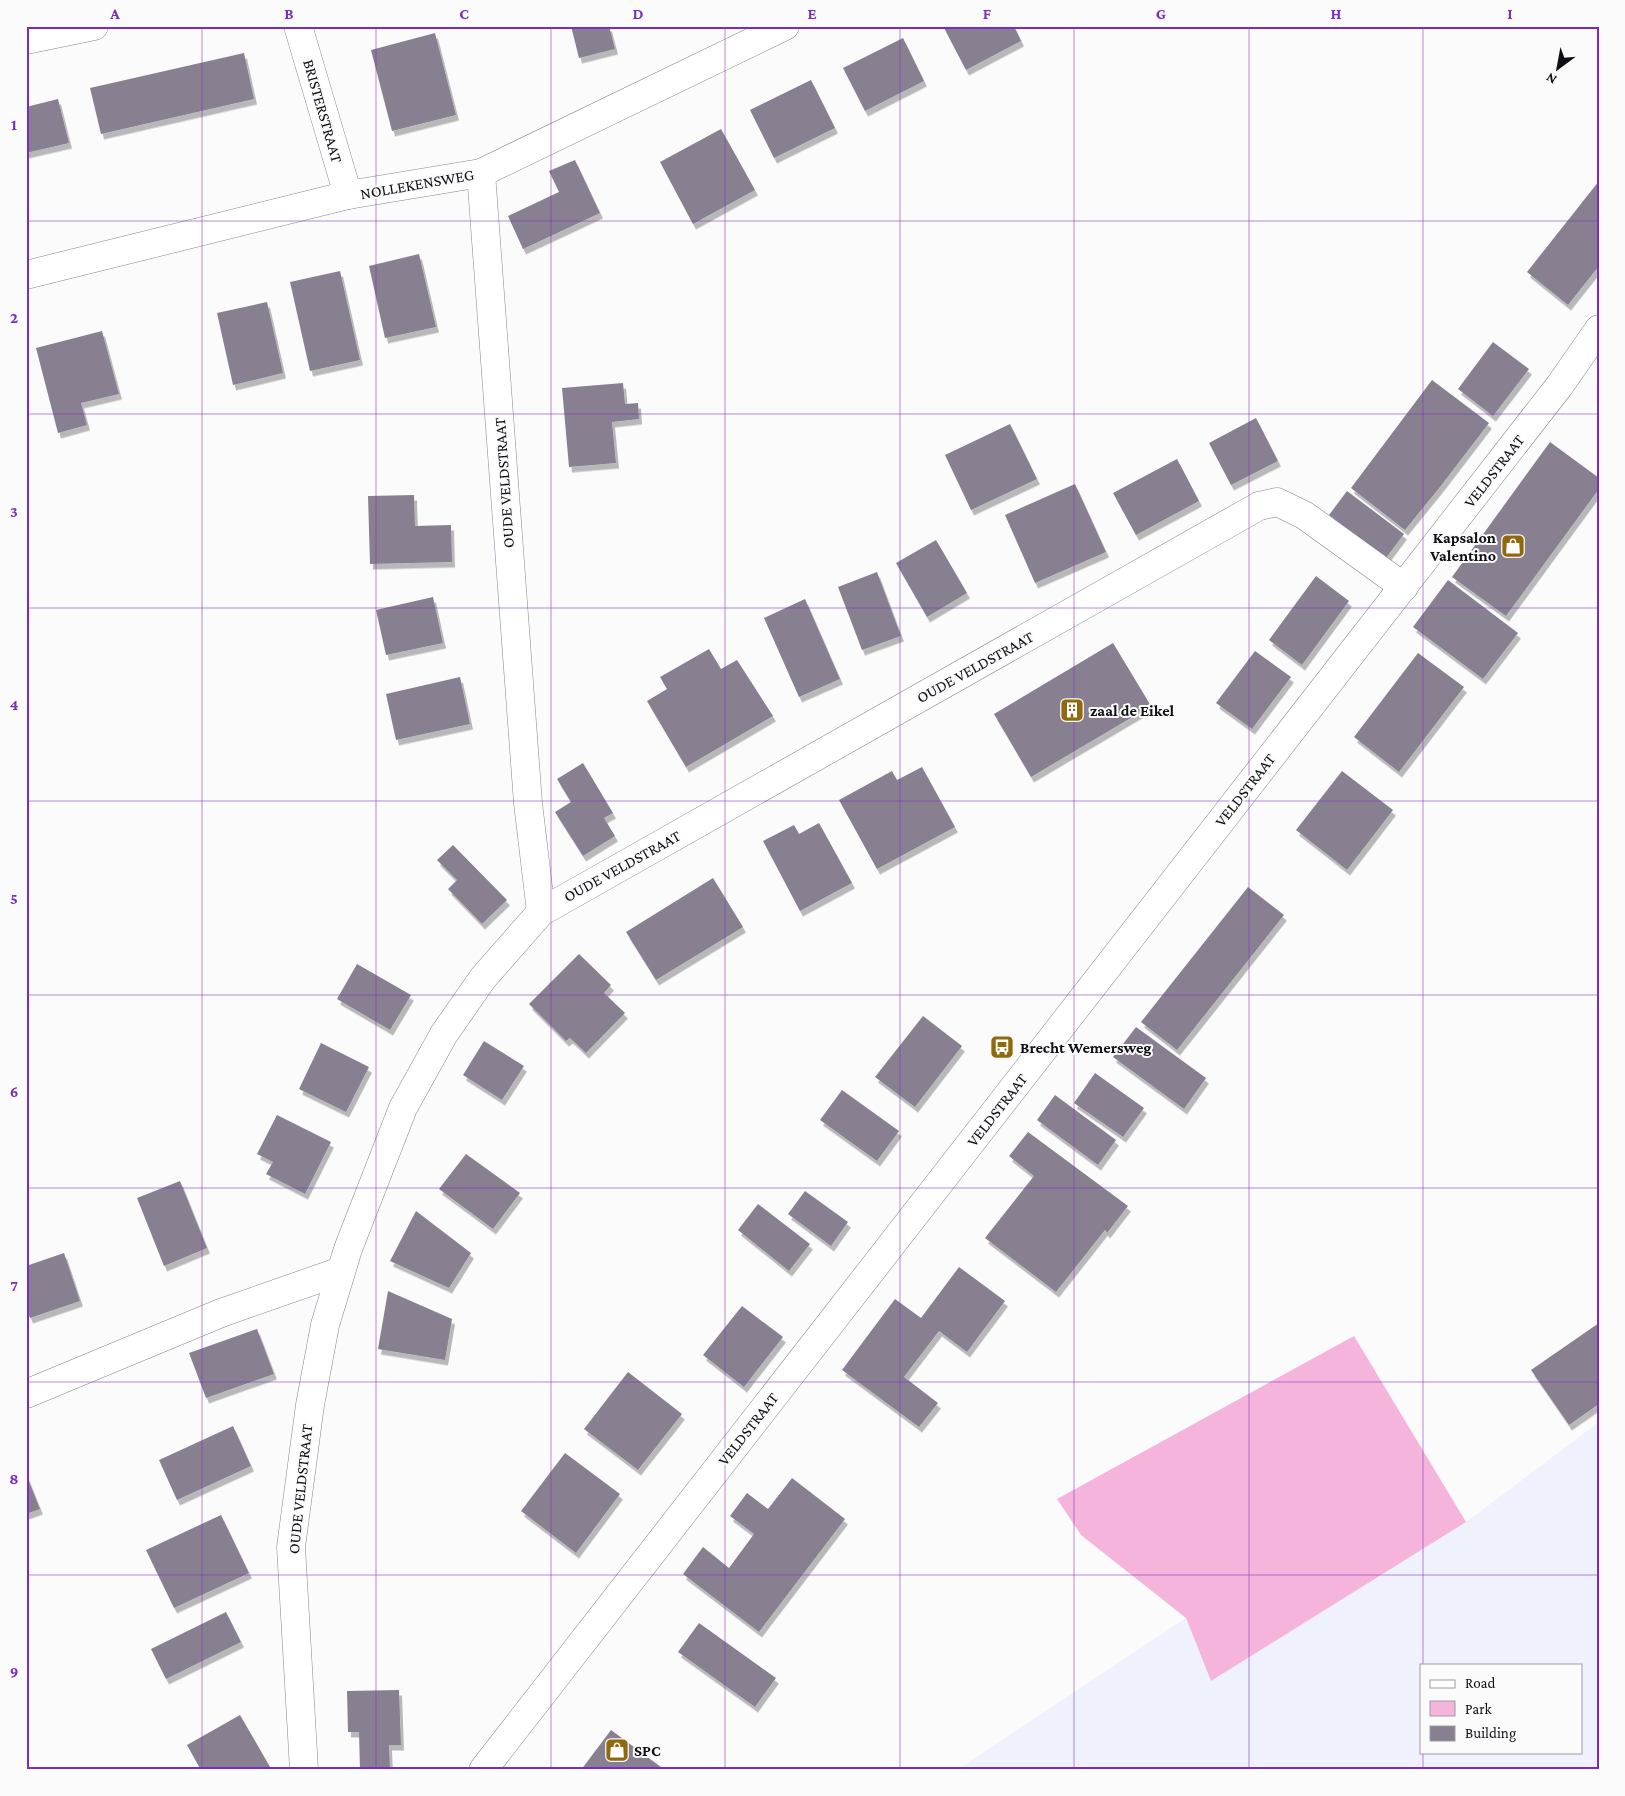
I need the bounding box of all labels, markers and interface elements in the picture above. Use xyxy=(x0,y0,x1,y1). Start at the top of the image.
text: A xyxy=(109,5,120,22)
text: B xyxy=(284,5,294,22)
text: C xyxy=(459,5,469,22)
text: D xyxy=(632,5,644,22)
text: E xyxy=(807,5,817,22)
text: F xyxy=(983,5,992,22)
text: G xyxy=(1156,5,1166,22)
text: H xyxy=(1331,5,1342,22)
text: I xyxy=(1507,5,1513,22)
north arrow xyxy=(1532,42,1582,92)
street label: BRISTERSTRAAT xyxy=(300,57,346,165)
text: N xyxy=(1542,69,1559,88)
text: 1 xyxy=(11,116,17,133)
street label: NOLLEKENSWEG xyxy=(359,166,475,202)
text: 2 xyxy=(10,309,18,326)
street label: OUDE VELDSTRAAT xyxy=(491,417,517,549)
street label: VELDSTRAAT xyxy=(1460,431,1528,511)
text: 3 xyxy=(10,503,18,520)
place label: Kapsalon Valentino xyxy=(1429,529,1496,564)
shop icon: Kapsalon Valentino xyxy=(1500,533,1526,559)
street label: OUDE VELDSTRAAT xyxy=(914,628,1037,706)
text: 4 xyxy=(10,696,19,713)
building icon: zaal de Eikel xyxy=(1059,697,1085,723)
place label: zaal de Eikel xyxy=(1090,702,1175,719)
street label: VELDSTRAAT xyxy=(1211,750,1279,830)
street label: OUDE VELDSTRAAT xyxy=(561,827,684,905)
text: 5 xyxy=(10,890,18,907)
bus stop icon: Brecht Wemersweg xyxy=(989,1034,1015,1060)
place label: Brecht Wemersweg xyxy=(1020,1039,1151,1056)
street label: VELDSTRAAT xyxy=(963,1070,1031,1150)
text: 6 xyxy=(10,1083,18,1100)
text: 7 xyxy=(10,1277,18,1294)
street label: VELDSTRAAT xyxy=(714,1389,782,1469)
street label: OUDE VELDSTRAAT xyxy=(285,1423,315,1555)
text: 8 xyxy=(9,1470,19,1487)
text: 9 xyxy=(10,1663,18,1680)
legend xyxy=(1420,1664,1582,1754)
text: Road xyxy=(1465,1675,1496,1691)
text: Park xyxy=(1465,1701,1492,1717)
text: Building xyxy=(1465,1725,1516,1742)
shop icon: SPC xyxy=(604,1737,630,1763)
place label: SPC xyxy=(634,1742,661,1759)

